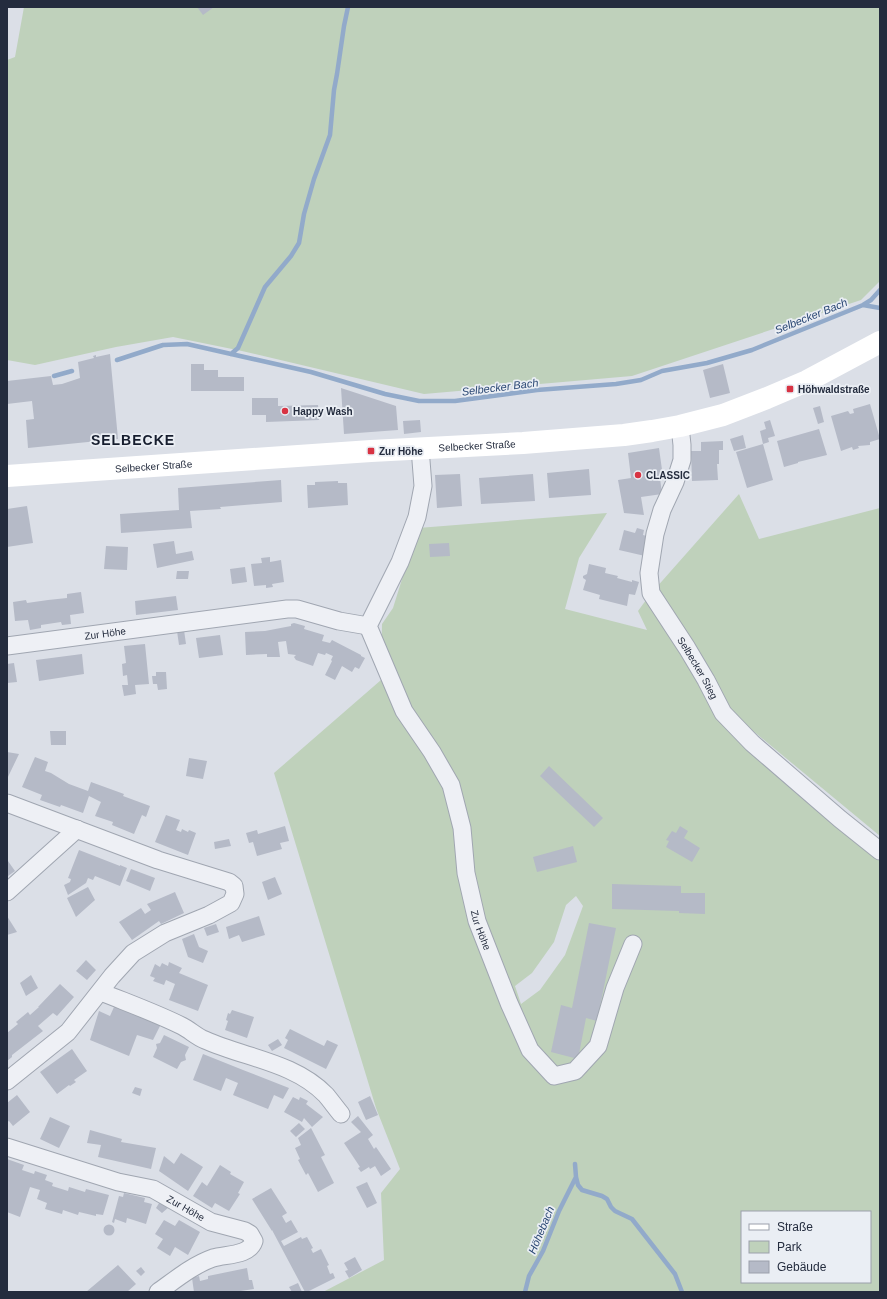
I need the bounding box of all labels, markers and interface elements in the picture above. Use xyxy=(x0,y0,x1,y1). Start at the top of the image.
water label: Selbecker Bach xyxy=(773,296,849,336)
water label: Selbecker Bach xyxy=(461,376,539,398)
marker: Höhwaldstraße xyxy=(785,384,795,394)
place label: Höhwaldstraße xyxy=(798,384,870,395)
marker: Happy Wash xyxy=(280,406,290,416)
place label: Happy Wash xyxy=(293,406,353,417)
district label: SELBECKE xyxy=(91,432,175,448)
street label: Selbecker Straße xyxy=(438,438,516,453)
marker: Zur Höhe xyxy=(366,446,376,456)
place label: Zur Höhe xyxy=(379,446,423,457)
street label: Selbecker Straße xyxy=(115,458,193,474)
marker: CLASSIC xyxy=(633,470,643,480)
place label: CLASSIC xyxy=(646,470,690,481)
street label: Zur Höhe xyxy=(84,625,127,641)
street label: Selbecker Stieg xyxy=(676,635,720,701)
street label: Zur Höhe xyxy=(469,909,493,952)
street label: Zur Höhe xyxy=(165,1193,207,1223)
water label: Höhebach xyxy=(526,1205,556,1255)
legend xyxy=(741,1211,871,1283)
text: Straße xyxy=(777,1220,813,1234)
text: Park xyxy=(777,1240,803,1254)
text: Gebäude xyxy=(777,1260,827,1274)

